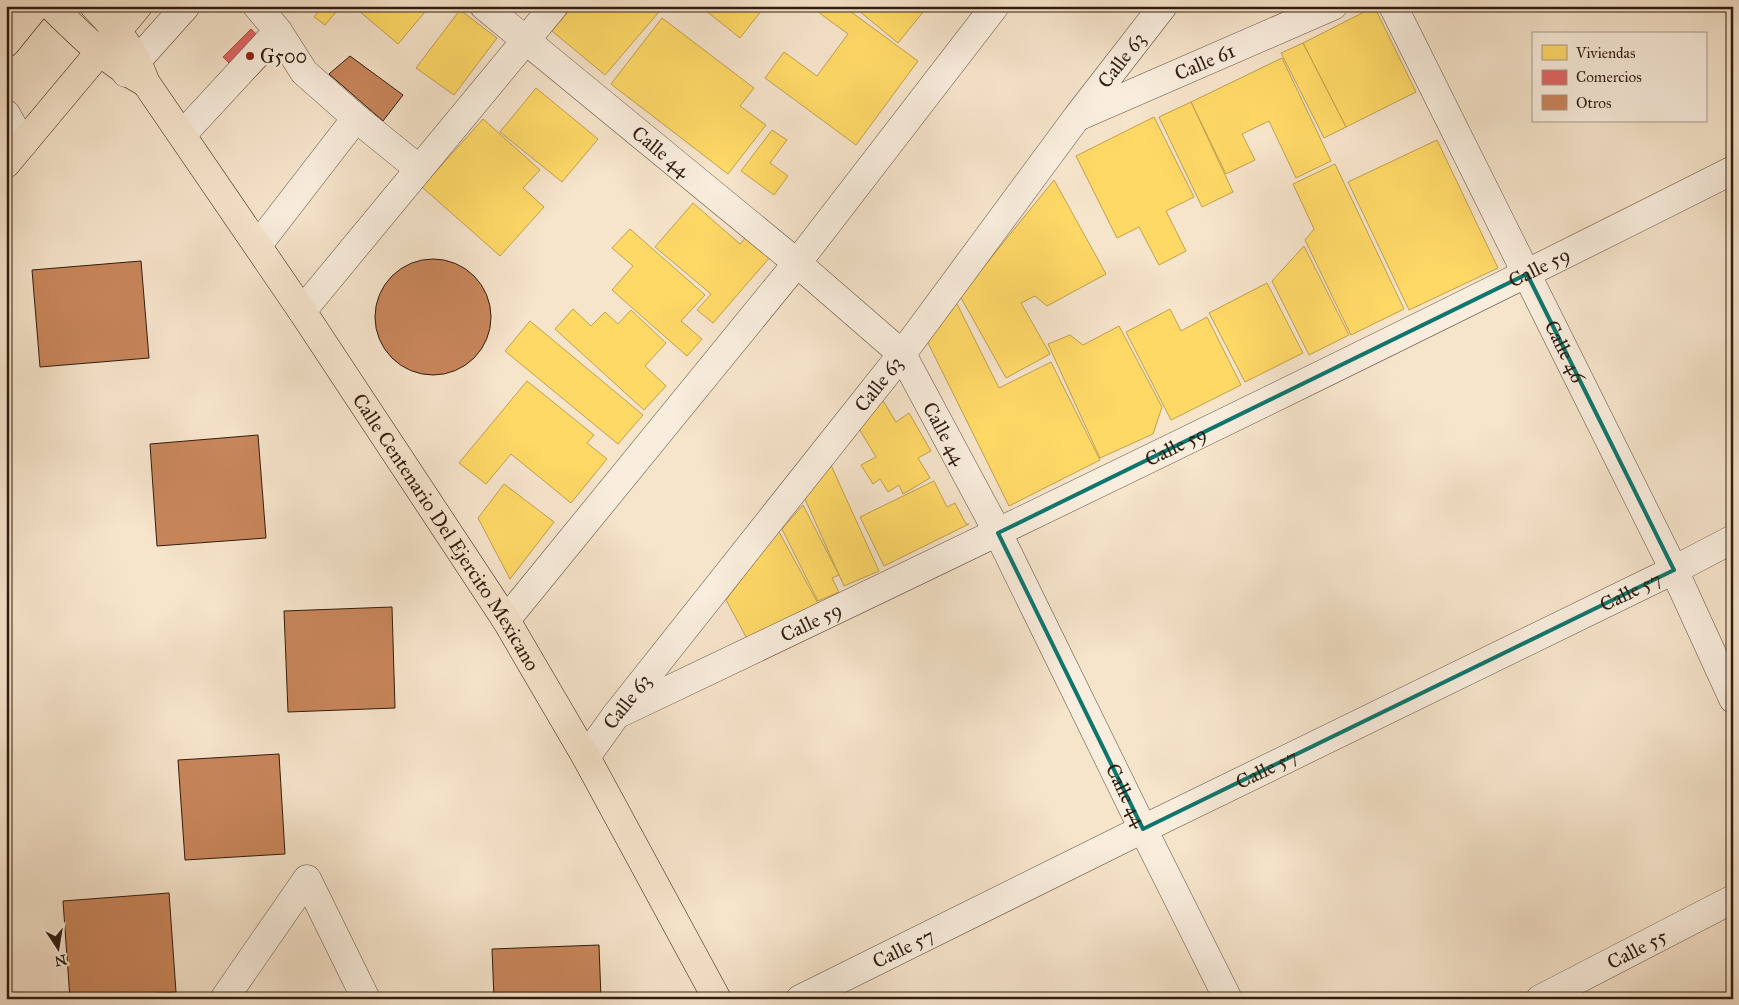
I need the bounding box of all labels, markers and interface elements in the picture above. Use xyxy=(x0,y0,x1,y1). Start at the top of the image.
street label: Calle 63 xyxy=(1092,27,1150,92)
legend xyxy=(1532,32,1706,122)
street label: Calle 61 xyxy=(1171,38,1239,85)
place label: G500 xyxy=(260,44,307,68)
text: Viviendas xyxy=(1575,44,1635,62)
marker: G500 xyxy=(244,50,256,62)
text: Comercios xyxy=(1576,68,1642,86)
text: Otros xyxy=(1576,94,1611,112)
street label: Calle 44 xyxy=(627,121,695,183)
street label: Calle 59 xyxy=(1504,242,1574,293)
street label: Calle 46 xyxy=(1539,316,1591,387)
street label: Calle 63 xyxy=(849,351,908,416)
street label: Calle Centenario Del Ejercito Mexicano xyxy=(348,389,545,675)
street label: Calle 44 xyxy=(918,398,972,470)
street label: Calle 59 xyxy=(1141,421,1210,471)
street label: Calle 57 xyxy=(1596,566,1665,616)
street label: Calle 59 xyxy=(776,597,846,647)
street label: Calle 63 xyxy=(598,669,656,734)
street label: Calle 57 xyxy=(1232,744,1301,794)
street label: Calle 44 xyxy=(1101,759,1152,832)
north arrow xyxy=(32,922,82,972)
street label: Calle 57 xyxy=(868,923,938,973)
street label: Calle 55 xyxy=(1603,923,1671,974)
text: N xyxy=(53,951,68,970)

